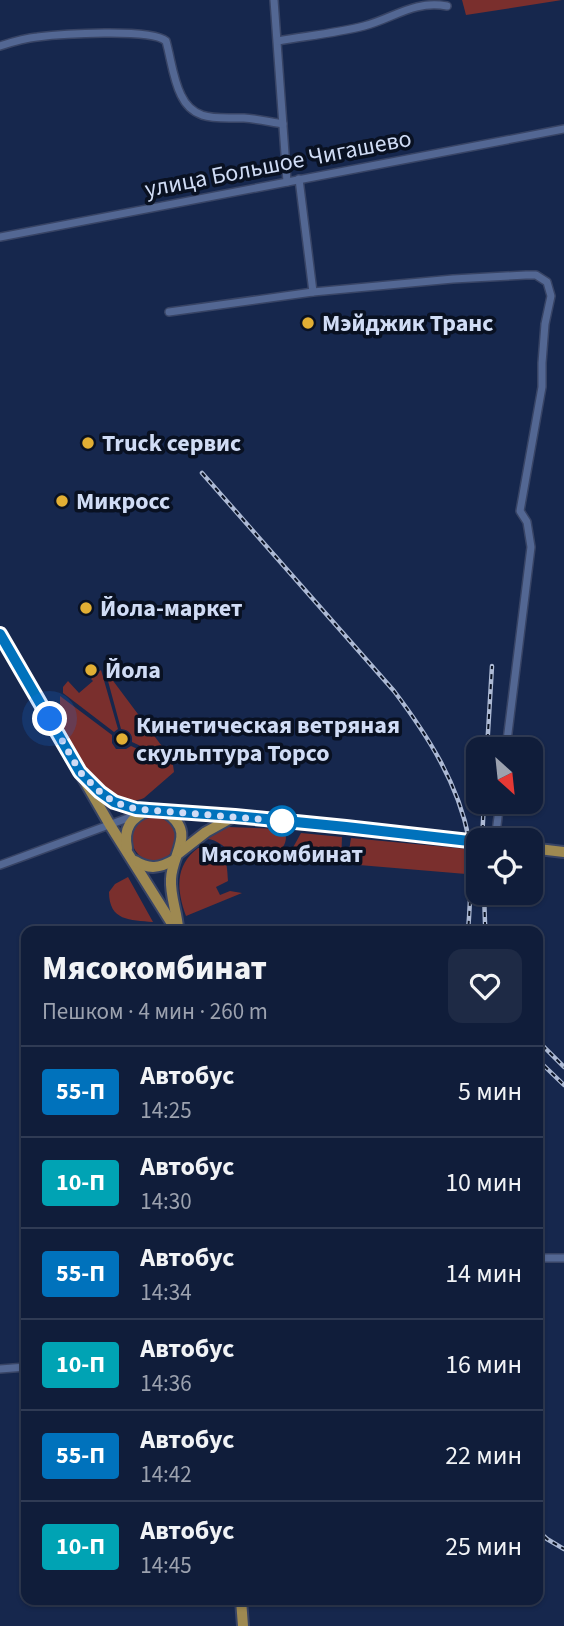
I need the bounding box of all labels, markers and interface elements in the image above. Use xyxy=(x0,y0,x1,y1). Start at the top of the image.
street label: улица Большое Чигашево xyxy=(142,121,414,207)
place label: Мэйджик Транс xyxy=(322,306,493,341)
marker: Мэйджик Транс xyxy=(300,315,316,331)
place label: Truck сервис xyxy=(102,426,241,461)
marker: Truck сервис xyxy=(80,435,96,451)
place label: Микросс xyxy=(76,484,170,519)
marker: Микросс xyxy=(54,493,70,509)
place label: Йола-маркет xyxy=(100,591,243,626)
marker: Йола-маркет xyxy=(78,600,94,616)
place label: Йола xyxy=(105,653,161,688)
marker: Йола xyxy=(83,662,99,678)
your location xyxy=(32,701,67,736)
place label: Кинетическая ветряная скульптура Торсо xyxy=(136,708,400,771)
marker: Кинетическая ветряная скульптура Торсо xyxy=(114,731,130,747)
north arrow xyxy=(466,737,542,814)
map controls xyxy=(466,737,543,905)
marker: Мясокомбинат xyxy=(267,806,297,836)
button: locate xyxy=(466,828,543,905)
place label: Мясокомбинат xyxy=(201,837,363,872)
text: Мясокомбинат xyxy=(42,945,267,992)
button: heart xyxy=(448,949,522,1023)
text: Пешком · 4 мин · 260 m xyxy=(42,995,268,1028)
text: Автобус xyxy=(140,1057,235,1094)
text: 5 мин xyxy=(458,1073,522,1110)
text: 55-П xyxy=(56,1074,105,1109)
text: 14:25 xyxy=(140,1094,192,1127)
text: Автобус xyxy=(140,1148,235,1185)
text: 10 мин xyxy=(445,1164,522,1201)
text: 10-П xyxy=(56,1165,105,1200)
text: 14:30 xyxy=(140,1185,192,1218)
text: Автобус xyxy=(140,1239,235,1276)
text: 14 мин xyxy=(445,1255,522,1292)
text: 55-П xyxy=(56,1256,105,1291)
text: 14:34 xyxy=(140,1276,192,1309)
text: Автобус xyxy=(140,1330,235,1367)
text: 16 мин xyxy=(445,1346,522,1383)
text: 10-П xyxy=(56,1347,105,1382)
text: 14:36 xyxy=(140,1367,192,1400)
text: Автобус xyxy=(140,1421,235,1458)
text: 22 мин xyxy=(445,1437,522,1474)
text: 55-П xyxy=(56,1438,105,1473)
text: 14:42 xyxy=(140,1458,192,1491)
text: Автобус xyxy=(140,1512,235,1549)
text: 25 мин xyxy=(445,1528,522,1565)
text: 10-П xyxy=(56,1529,105,1564)
text: 14:45 xyxy=(140,1549,192,1582)

